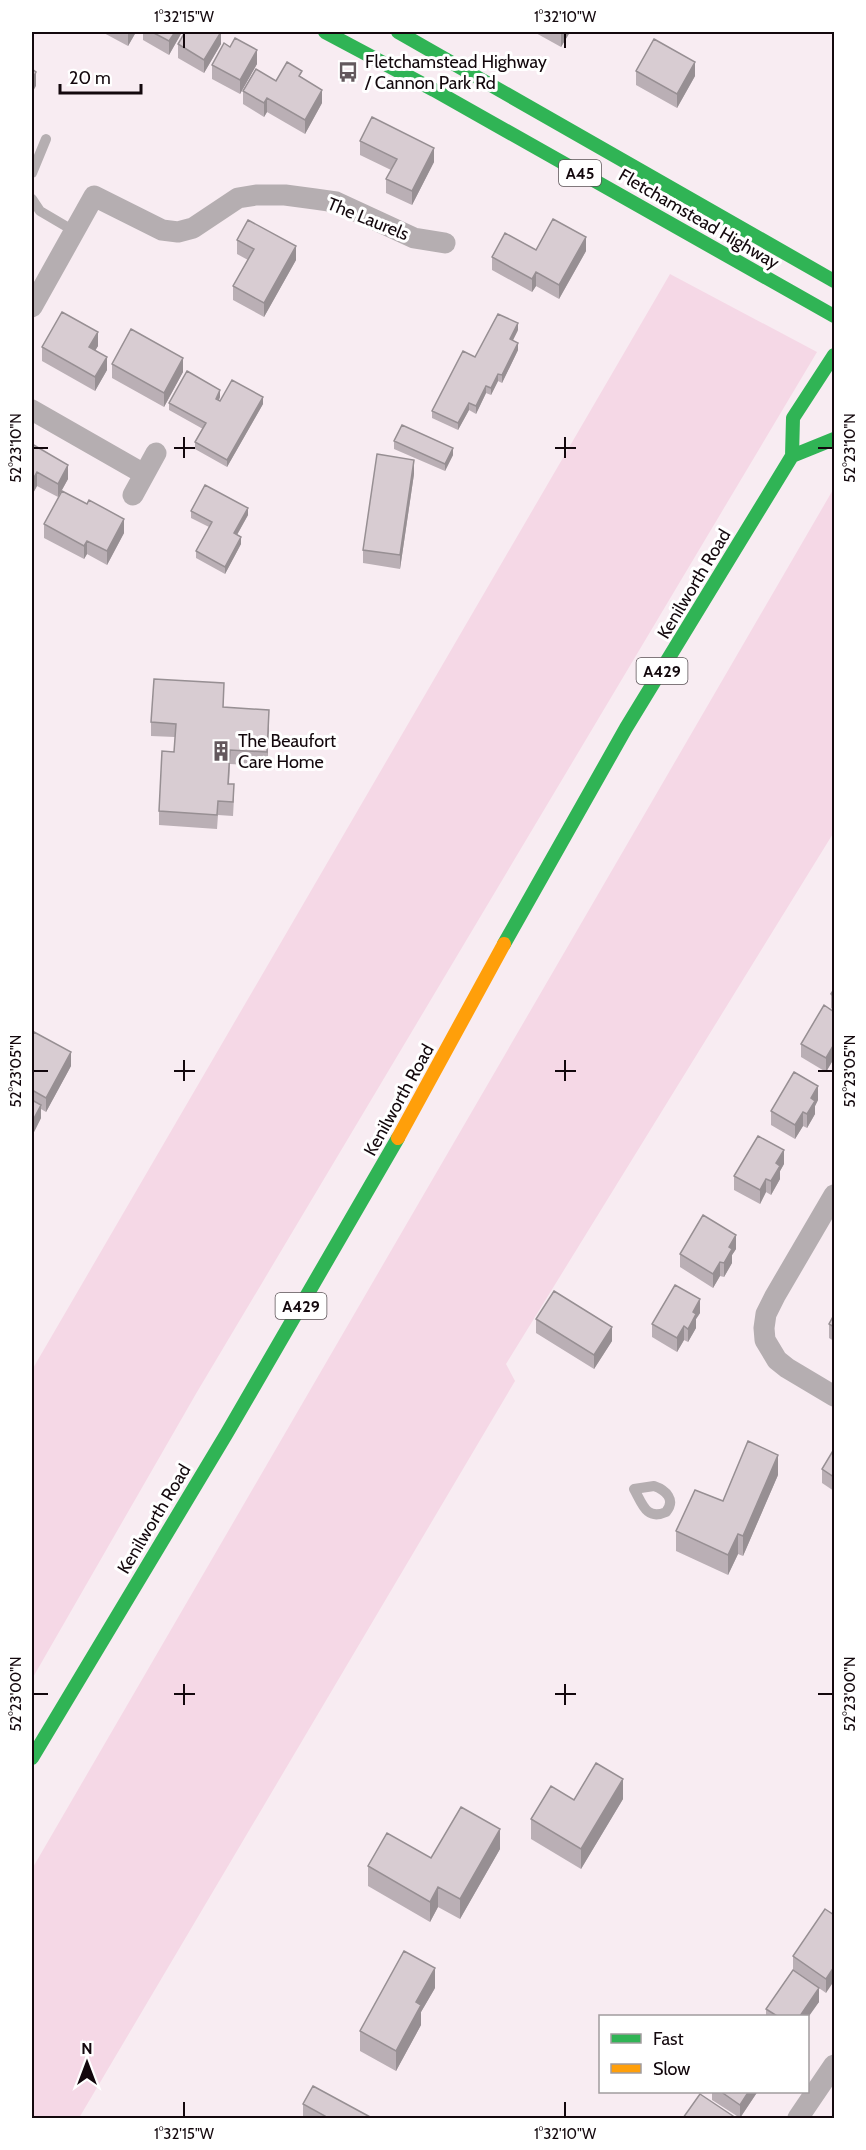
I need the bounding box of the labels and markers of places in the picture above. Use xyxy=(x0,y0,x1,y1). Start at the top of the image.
place label: Fletchamstead Highway / Cannon Park Rd xyxy=(364,51,547,94)
bus stop icon: Fletchamstead Highway / Cannon Park Rd xyxy=(336,60,360,84)
place label: The Beaufort Care Home xyxy=(238,730,336,773)
building icon: The Beaufort Care Home xyxy=(209,739,233,763)

